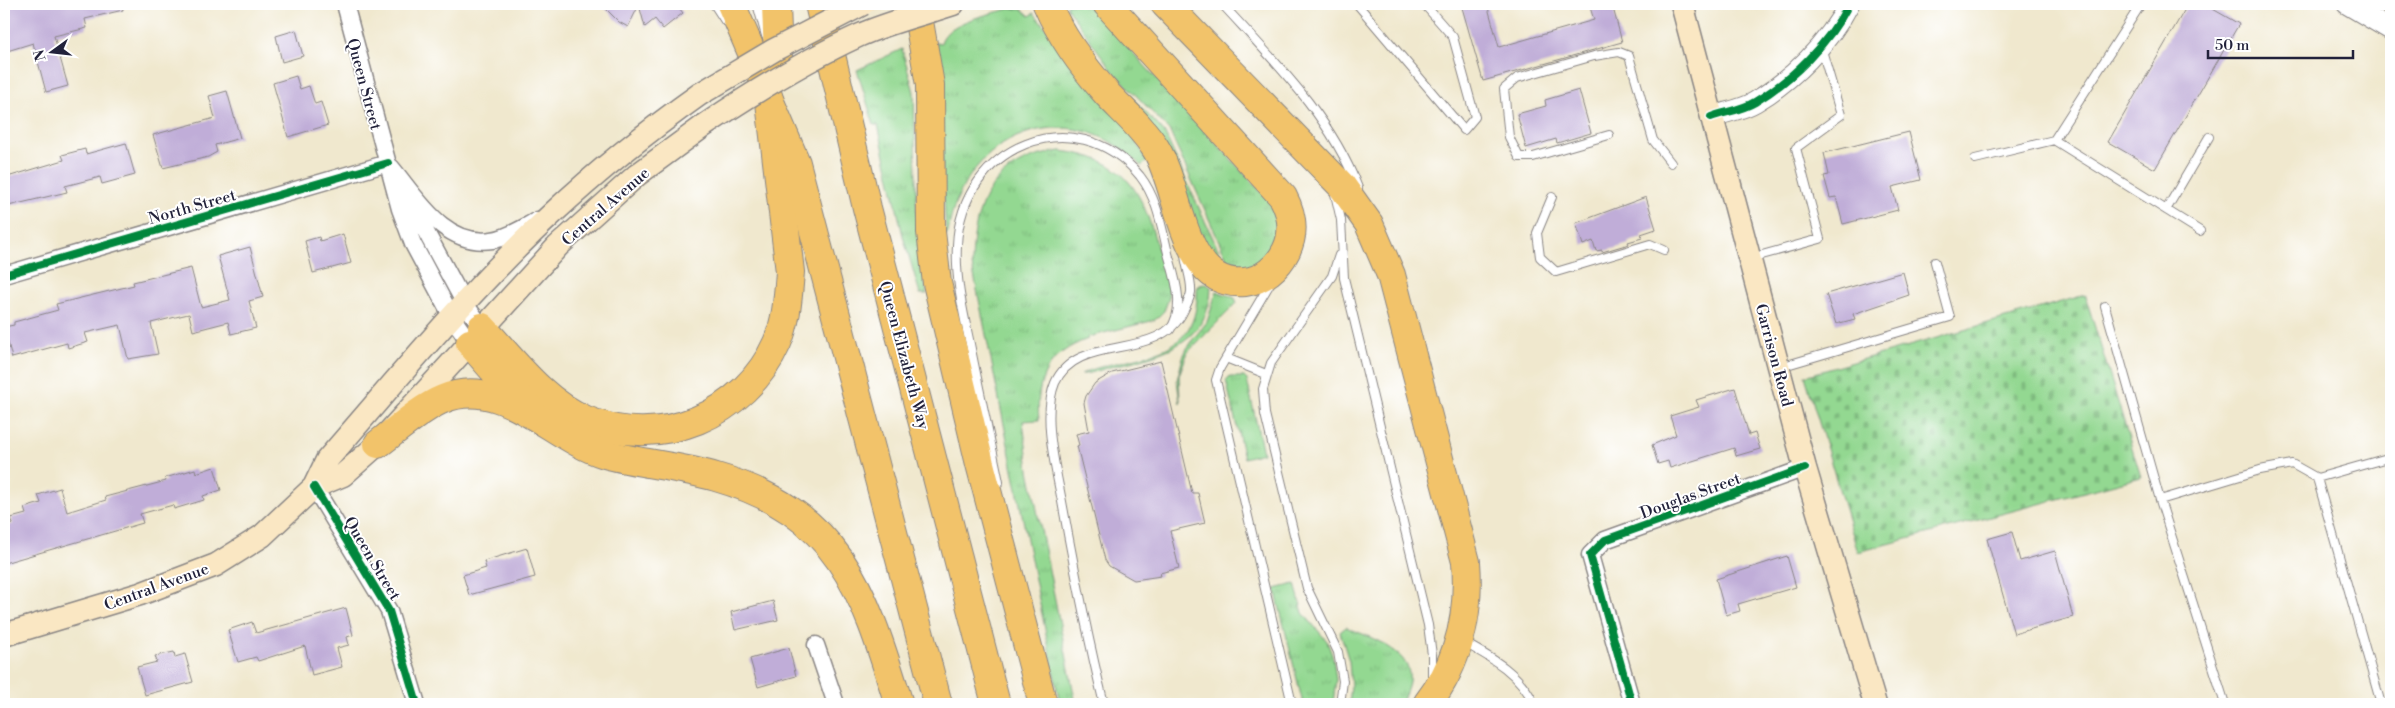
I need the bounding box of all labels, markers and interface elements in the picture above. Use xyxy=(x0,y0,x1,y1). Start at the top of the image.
north arrow xyxy=(28,28,78,78)
scale bar xyxy=(2208,28,2352,60)
street label: Queen Street xyxy=(342,36,386,133)
text: 50 m xyxy=(2215,36,2249,55)
text: N xyxy=(30,47,51,63)
street label: Central Avenue xyxy=(558,163,654,250)
street label: North Street xyxy=(146,185,239,229)
street label: Queen Elizabeth Way xyxy=(875,279,933,432)
street label: Garrison Road xyxy=(1751,302,1797,409)
street label: Douglas Street xyxy=(1637,468,1744,523)
street label: Queen Street xyxy=(339,513,405,604)
street label: Central Avenue xyxy=(101,559,211,615)

